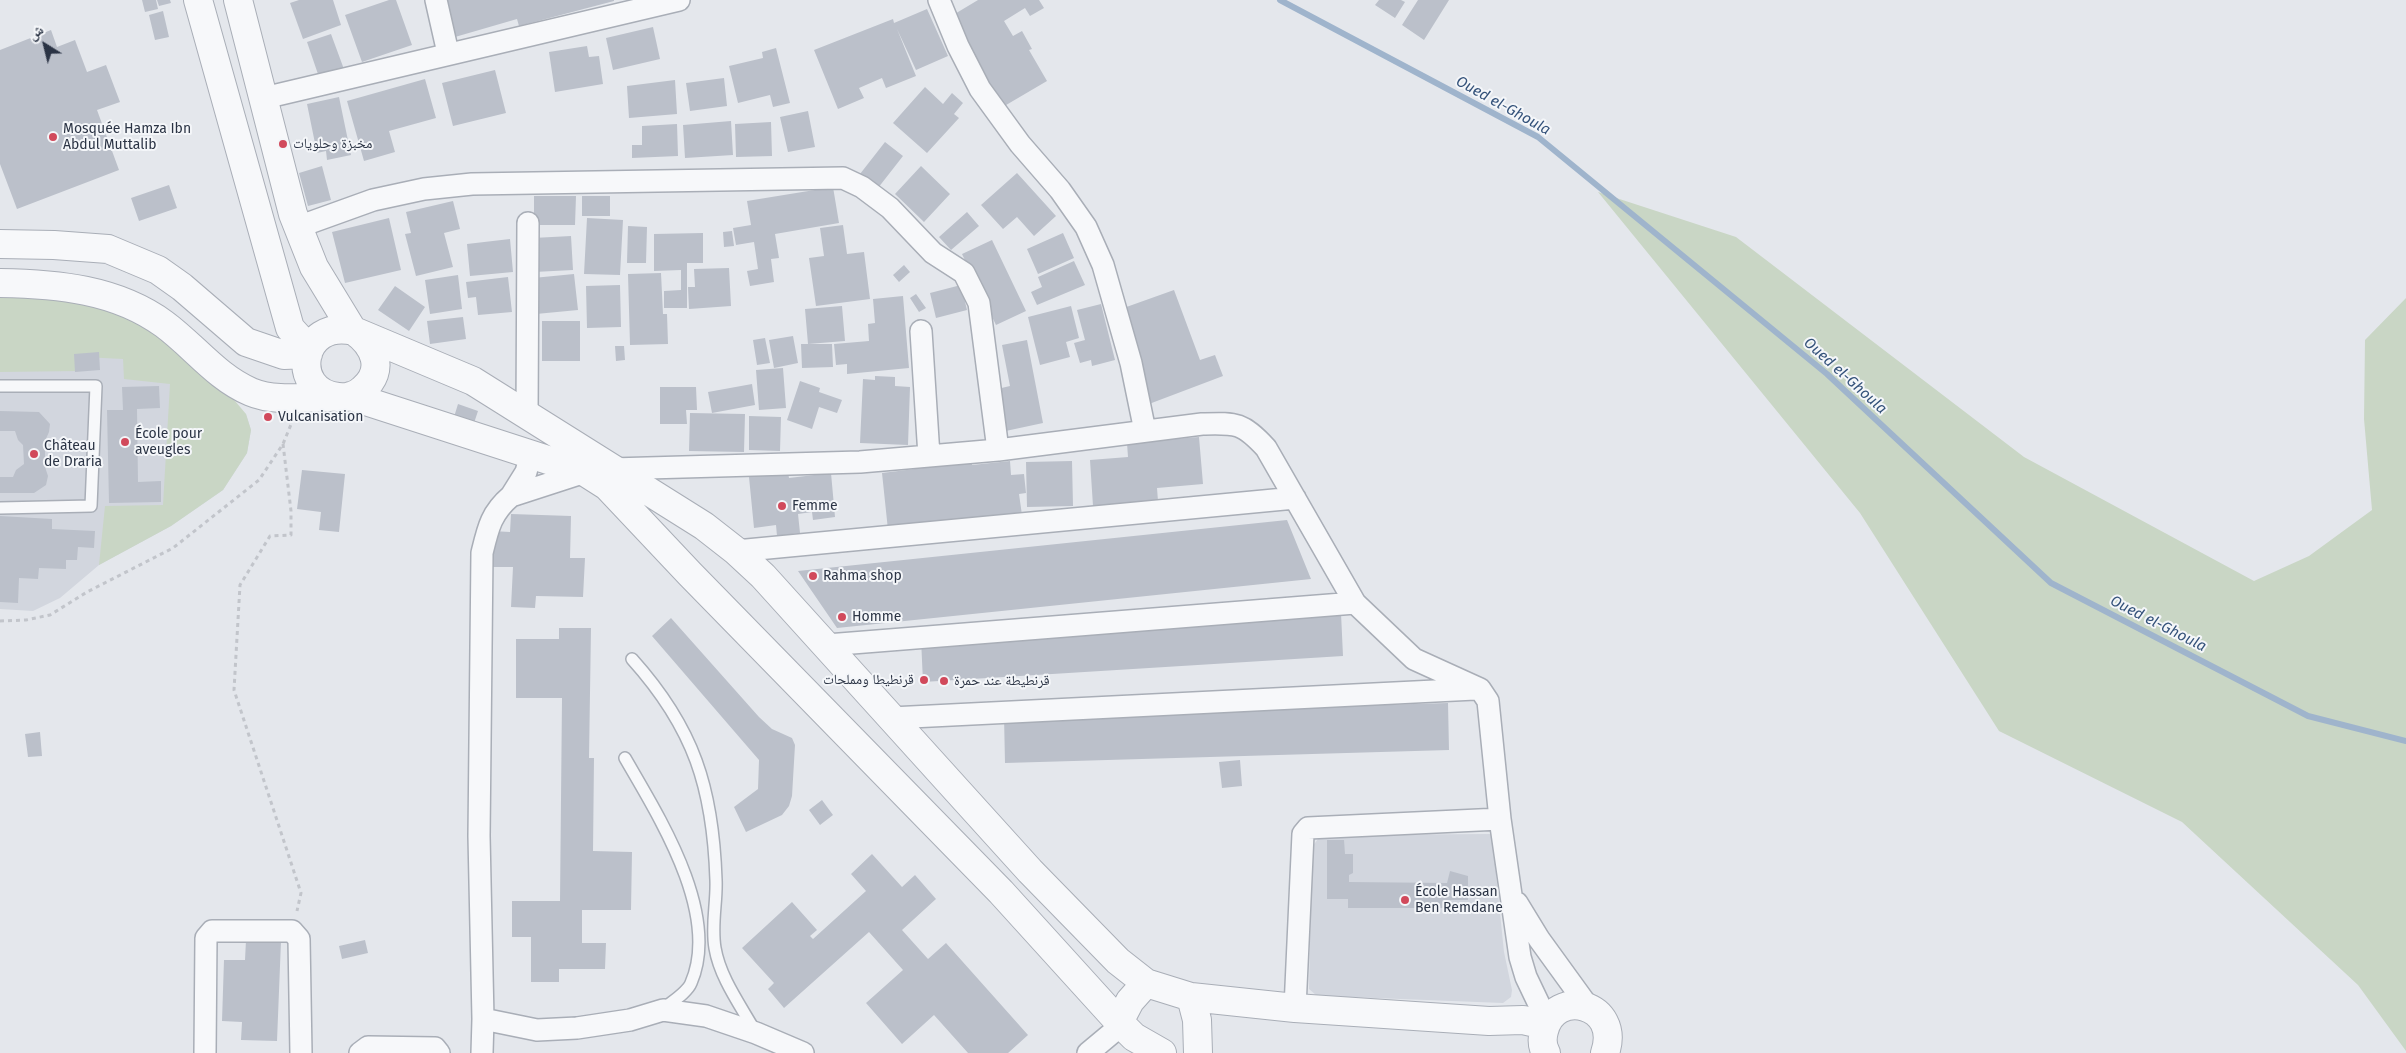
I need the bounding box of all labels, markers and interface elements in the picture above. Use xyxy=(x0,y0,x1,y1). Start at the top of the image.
north arrow xyxy=(20,20,70,70)
text: ش xyxy=(25,21,47,44)
water label: Oued el-Ghoula xyxy=(1453,73,1553,139)
place label: Mosquée Hamza Ibn Abdul Muttalib xyxy=(63,121,191,154)
marker: Mosquée Hamza Ibn Abdul Muttalib xyxy=(47,131,59,143)
place label: مخبزة وحلويات xyxy=(293,136,372,152)
marker: مخبزة وحلويات xyxy=(277,138,289,150)
water label: Oued el-Ghoula xyxy=(1800,334,1890,418)
place label: Vulcanisation xyxy=(278,409,363,425)
marker: Vulcanisation xyxy=(262,411,274,423)
place label: École pour aveugles xyxy=(135,426,202,458)
marker: École pour aveugles xyxy=(119,436,131,448)
place label: Château de Draria xyxy=(44,438,102,471)
marker: Château de Draria xyxy=(28,448,40,460)
place label: Femme xyxy=(792,498,838,514)
marker: Femme xyxy=(776,500,788,512)
place label: Rahma shop xyxy=(823,568,902,584)
marker: Rahma shop xyxy=(807,570,819,582)
water label: Oued el-Ghoula xyxy=(2107,592,2209,656)
place label: Homme xyxy=(852,609,901,625)
marker: Homme xyxy=(836,611,848,623)
place label: قرنطيطا ومملحات xyxy=(823,672,914,688)
place label: قرنطيطة عند حمرة xyxy=(954,673,1050,689)
marker: قرنطيطا ومملحات xyxy=(918,674,930,686)
marker: قرنطيطة عند حمرة xyxy=(938,675,950,687)
place label: École Hassan Ben Remdane xyxy=(1415,884,1503,916)
marker: École Hassan Ben Remdane xyxy=(1399,894,1411,906)

